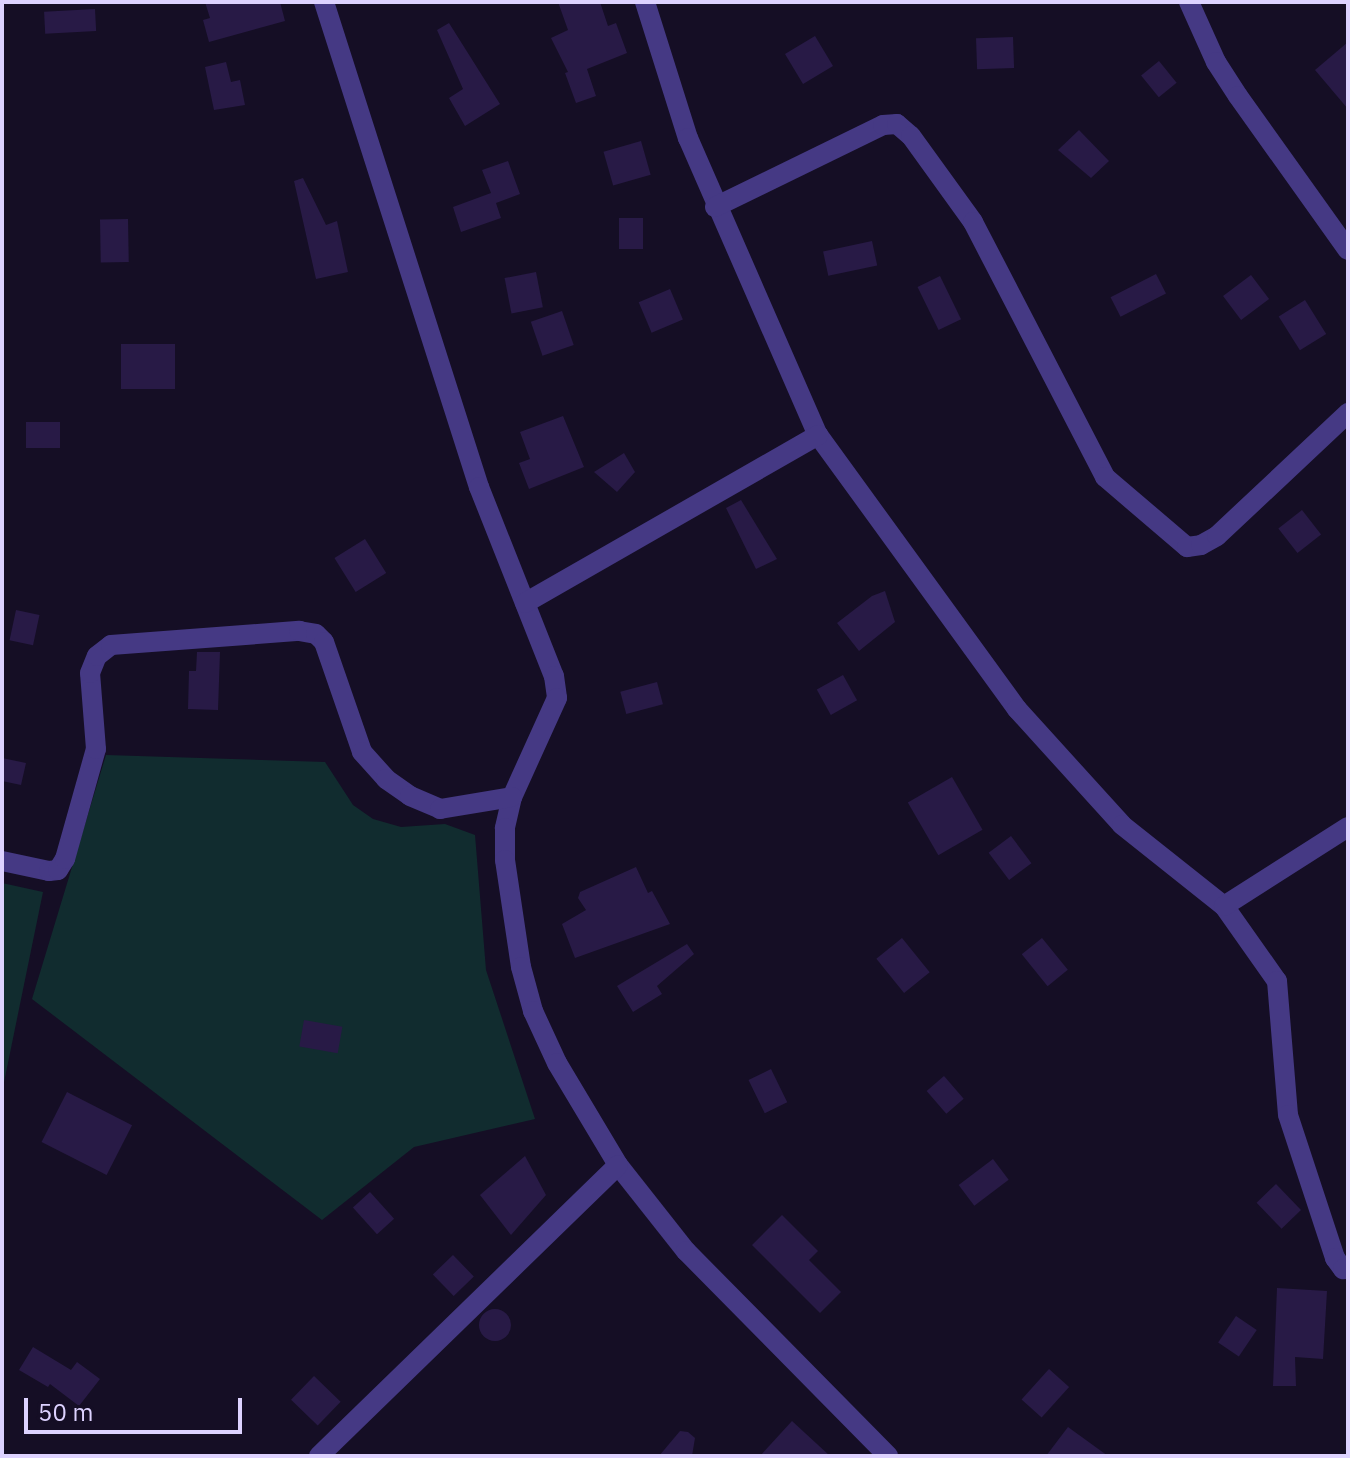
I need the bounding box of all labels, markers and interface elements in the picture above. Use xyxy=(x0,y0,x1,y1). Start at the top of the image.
scale bar xyxy=(28,1382,246,1432)
text: 50 m xyxy=(38,1396,93,1428)

